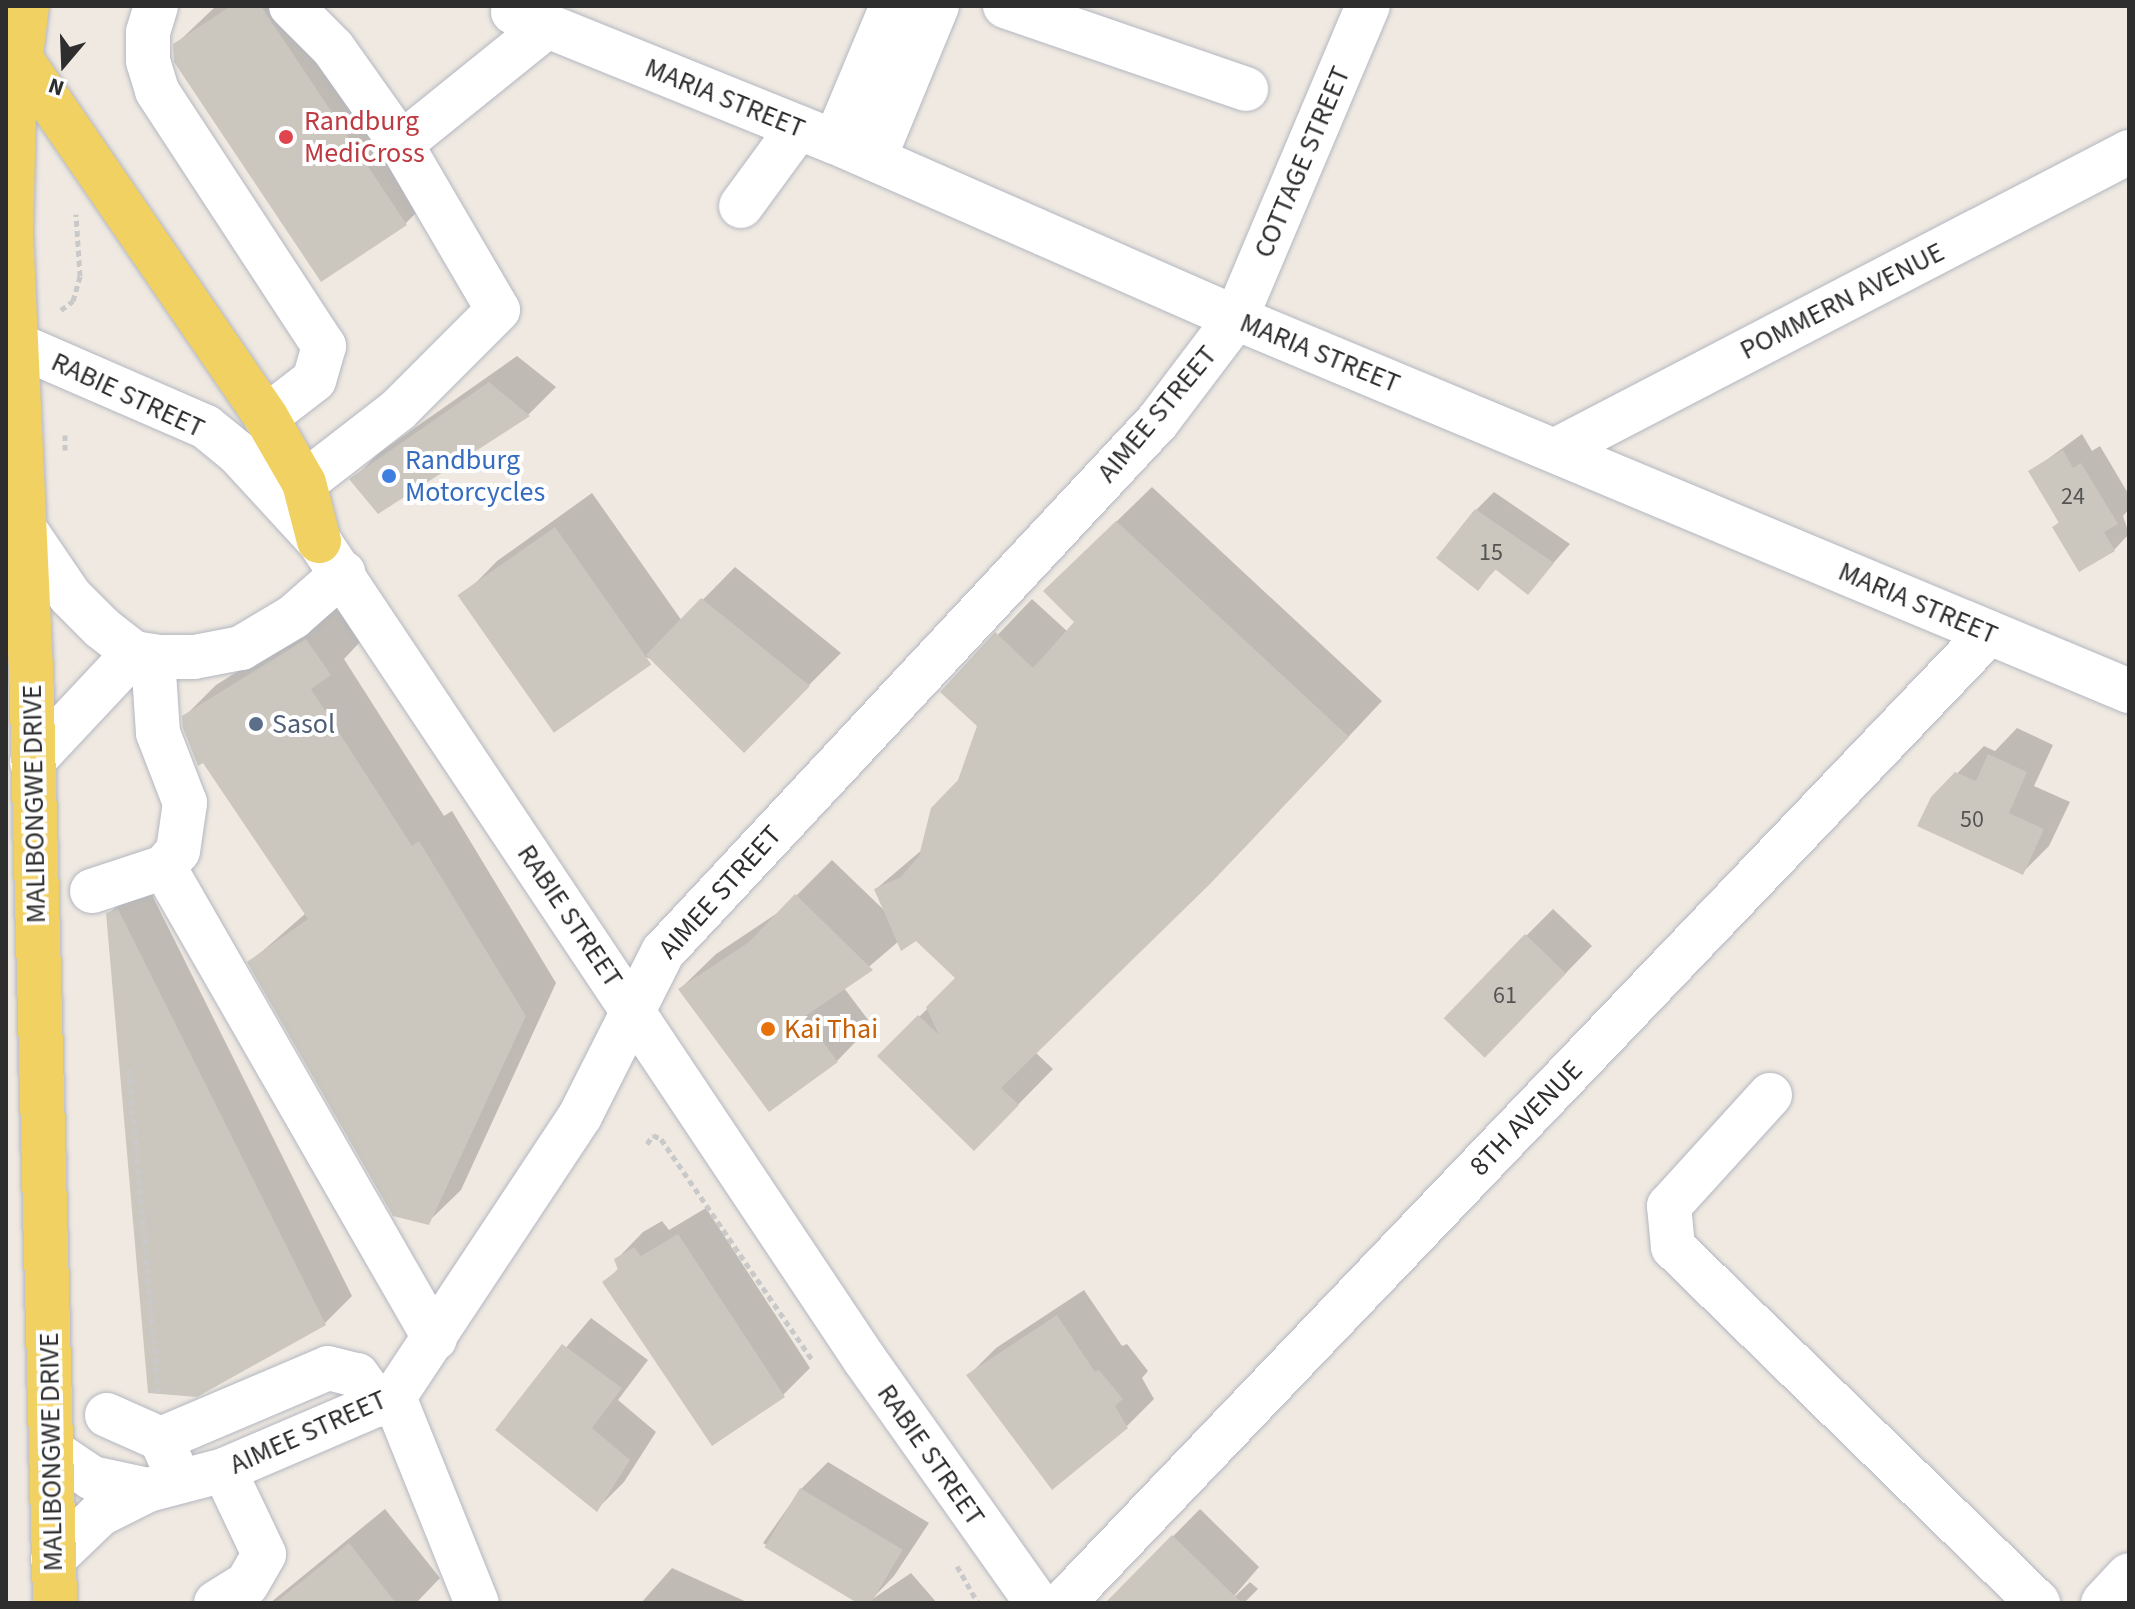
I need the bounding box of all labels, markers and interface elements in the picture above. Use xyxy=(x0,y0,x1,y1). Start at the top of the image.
north arrow xyxy=(24,24,104,104)
street label: MARIA STREET xyxy=(640,51,810,145)
street label: COTTAGE STREET xyxy=(1247,61,1357,263)
text: N xyxy=(44,69,68,104)
place label: Randburg MediCross xyxy=(304,104,425,170)
marker: Randburg MediCross xyxy=(275,126,297,148)
street label: POMMERN AVENUE xyxy=(1734,235,1950,367)
street label: MARIA STREET xyxy=(1235,306,1405,400)
street label: AIMEE STREET xyxy=(1090,339,1224,489)
street label: RABIE STREET xyxy=(46,345,210,445)
place label: Randburg Motorcycles xyxy=(405,443,545,509)
marker: Randburg Motorcycles xyxy=(380,467,398,485)
house number: 24 xyxy=(2061,483,2085,511)
house number: 15 xyxy=(1479,539,1503,567)
street label: MARIA STREET xyxy=(1833,554,2003,652)
street label: MALIBONGWE DRIVE xyxy=(15,684,53,924)
place label: Sasol xyxy=(272,707,335,741)
marker: Sasol xyxy=(247,715,265,733)
house number: 50 xyxy=(1960,806,1984,834)
street label: AIMEE STREET xyxy=(651,818,789,966)
street label: RABIE STREET xyxy=(510,838,630,994)
house number: 61 xyxy=(1493,982,1517,1010)
place label: Kai Thai xyxy=(784,1012,878,1046)
marker: Kai Thai xyxy=(759,1020,777,1038)
street label: 8TH AVENUE xyxy=(1463,1053,1589,1183)
street label: MALIBONGWE DRIVE xyxy=(32,1332,70,1572)
street label: RABIE STREET xyxy=(870,1378,992,1532)
street label: AIMEE STREET xyxy=(224,1383,392,1481)

